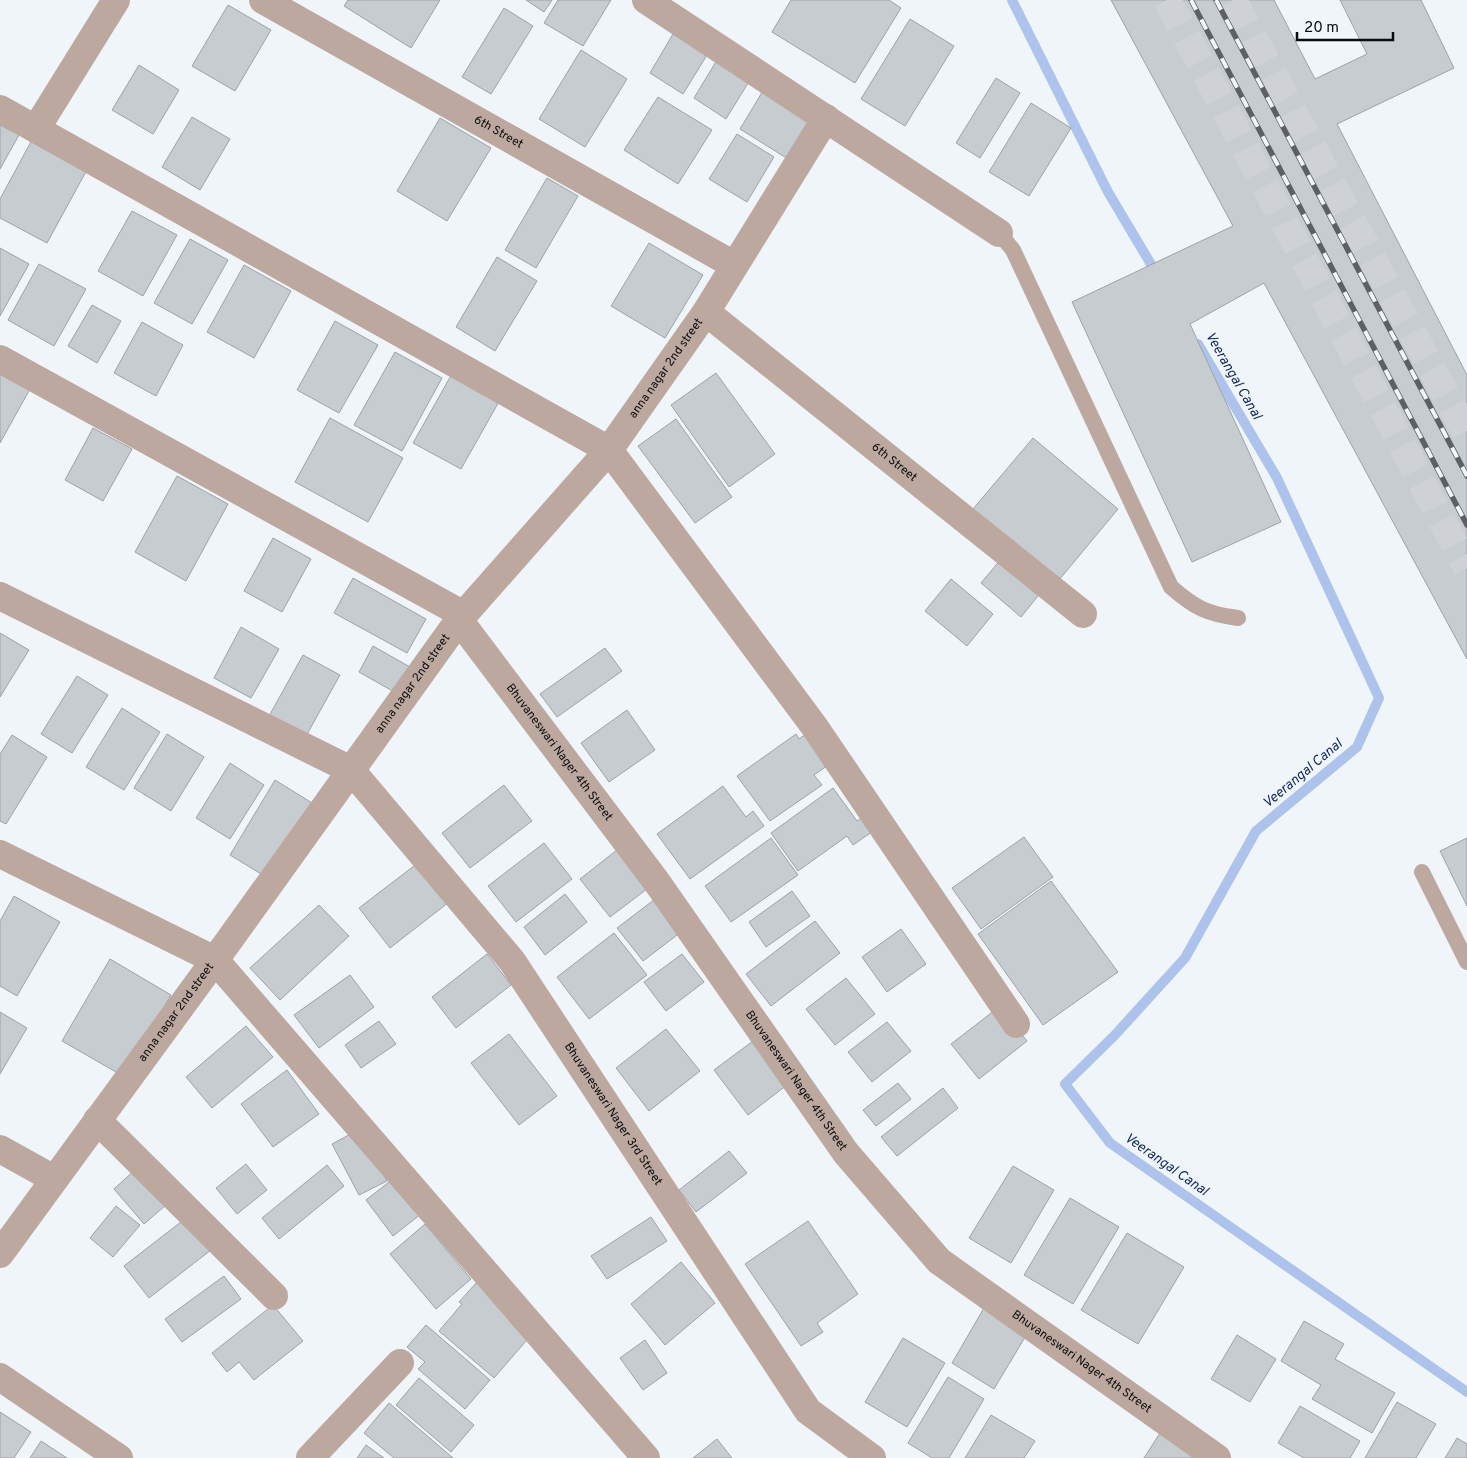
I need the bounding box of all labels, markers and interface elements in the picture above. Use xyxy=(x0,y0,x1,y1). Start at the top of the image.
scale bar xyxy=(1297,10,1393,42)
text: 20 m xyxy=(1304,19,1339,38)
street label: 6th Street xyxy=(471,112,526,153)
street label: anna nagar 2nd street xyxy=(626,315,707,422)
water label: Veerangal Canal xyxy=(1201,329,1266,424)
street label: 6th Street xyxy=(868,440,920,486)
street label: anna nagar 2nd street xyxy=(372,631,454,737)
street label: Bhuvaneswari Nager 4th Street xyxy=(502,681,616,824)
water label: Veerangal Canal xyxy=(1260,735,1347,812)
street label: anna nagar 2nd street xyxy=(135,960,218,1065)
street label: Bhuvaneswari Nager 4th Street xyxy=(741,1008,850,1154)
street label: Bhuvaneswari Nager 3rd Street xyxy=(560,1040,666,1189)
water label: Veerangal Canal xyxy=(1121,1130,1212,1201)
street label: Bhuvaneswari Nager 4th Street xyxy=(1008,1307,1155,1417)

